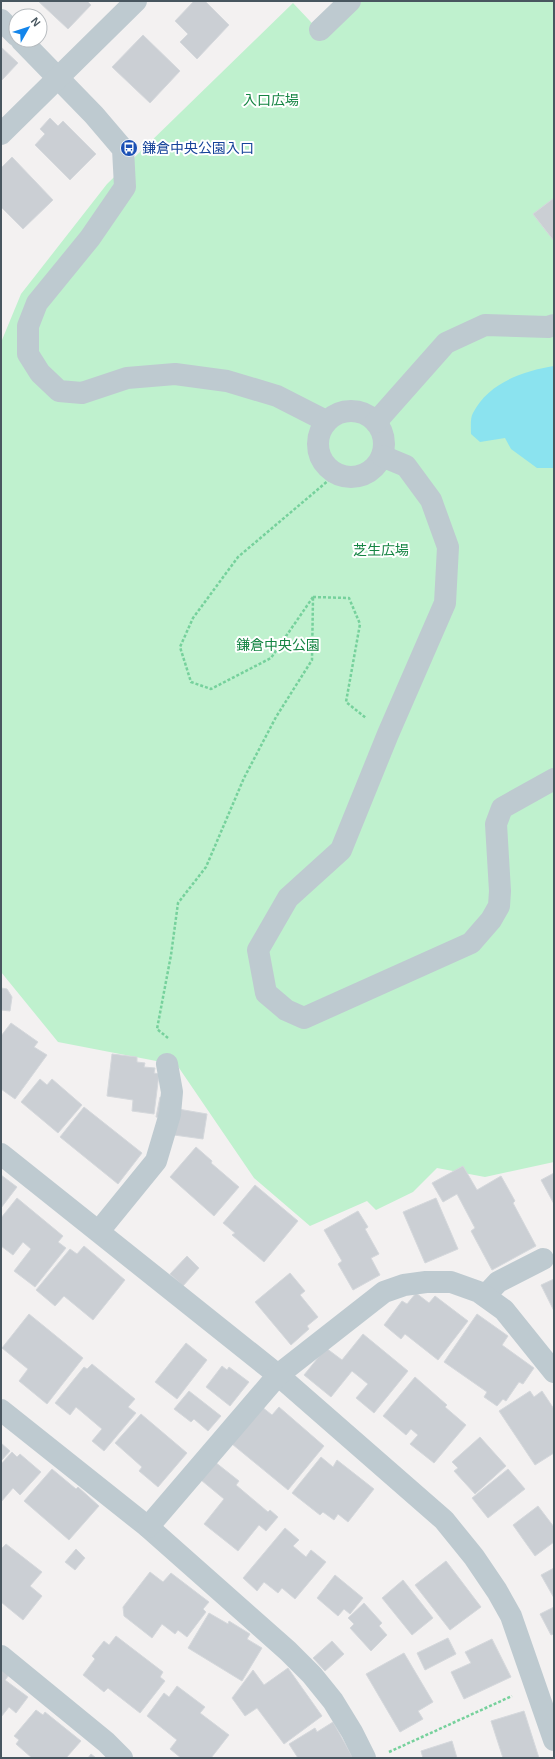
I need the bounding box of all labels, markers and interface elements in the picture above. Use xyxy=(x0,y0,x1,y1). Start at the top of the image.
north arrow xyxy=(8,8,48,48)
text: N xyxy=(29,15,43,29)
park label: 入口広場 xyxy=(243,92,299,108)
bus stop icon: 鎌倉中央公園入口 xyxy=(119,138,139,158)
place label: 鎌倉中央公園入口 xyxy=(142,140,254,156)
park label: 芝生広場 xyxy=(353,542,409,558)
park label: 鎌倉中央公園 xyxy=(236,637,320,653)

